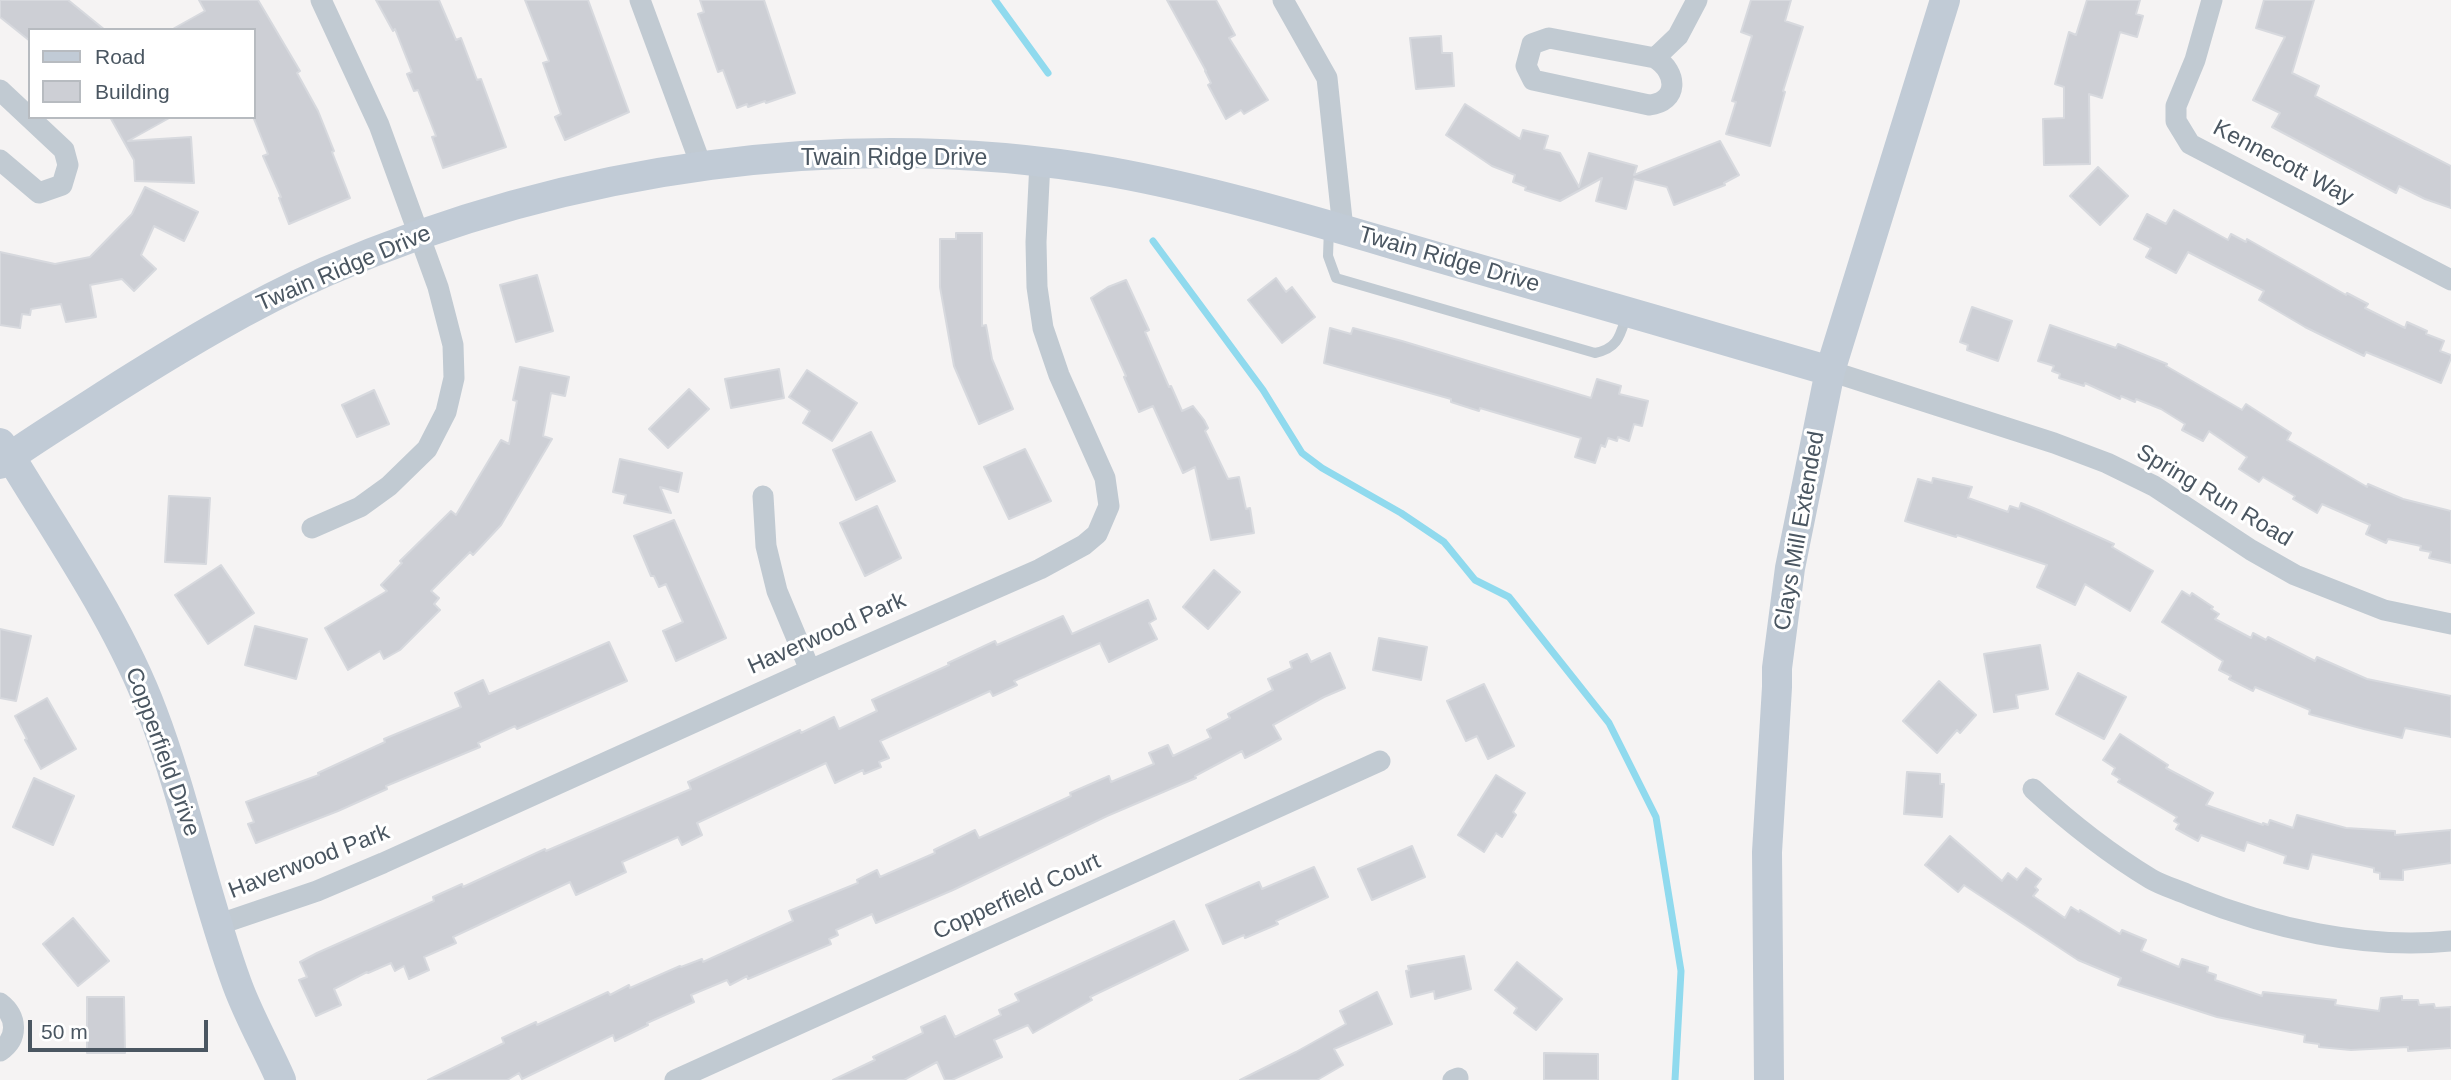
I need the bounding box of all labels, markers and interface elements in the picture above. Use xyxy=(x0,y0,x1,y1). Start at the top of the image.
legend xyxy=(28,28,256,119)
text: Road xyxy=(95,45,145,68)
text: Building xyxy=(95,80,170,103)
street label: Kennecott Way xyxy=(2208,114,2358,212)
street label: Twain Ridge Drive xyxy=(801,145,987,173)
street label: Twain Ridge Drive xyxy=(253,220,435,318)
street label: Twain Ridge Drive xyxy=(1355,221,1543,299)
street label: Clays Mill Extended xyxy=(1769,429,1831,633)
street label: Spring Run Road xyxy=(2131,439,2297,553)
street label: Haverwood Park xyxy=(744,587,910,681)
street label: Copperfield Drive xyxy=(119,664,205,840)
street label: Haverwood Park xyxy=(225,819,393,905)
street label: Copperfield Court xyxy=(929,848,1105,946)
scale bar xyxy=(32,1006,212,1050)
text: 50 m xyxy=(41,1020,88,1043)

